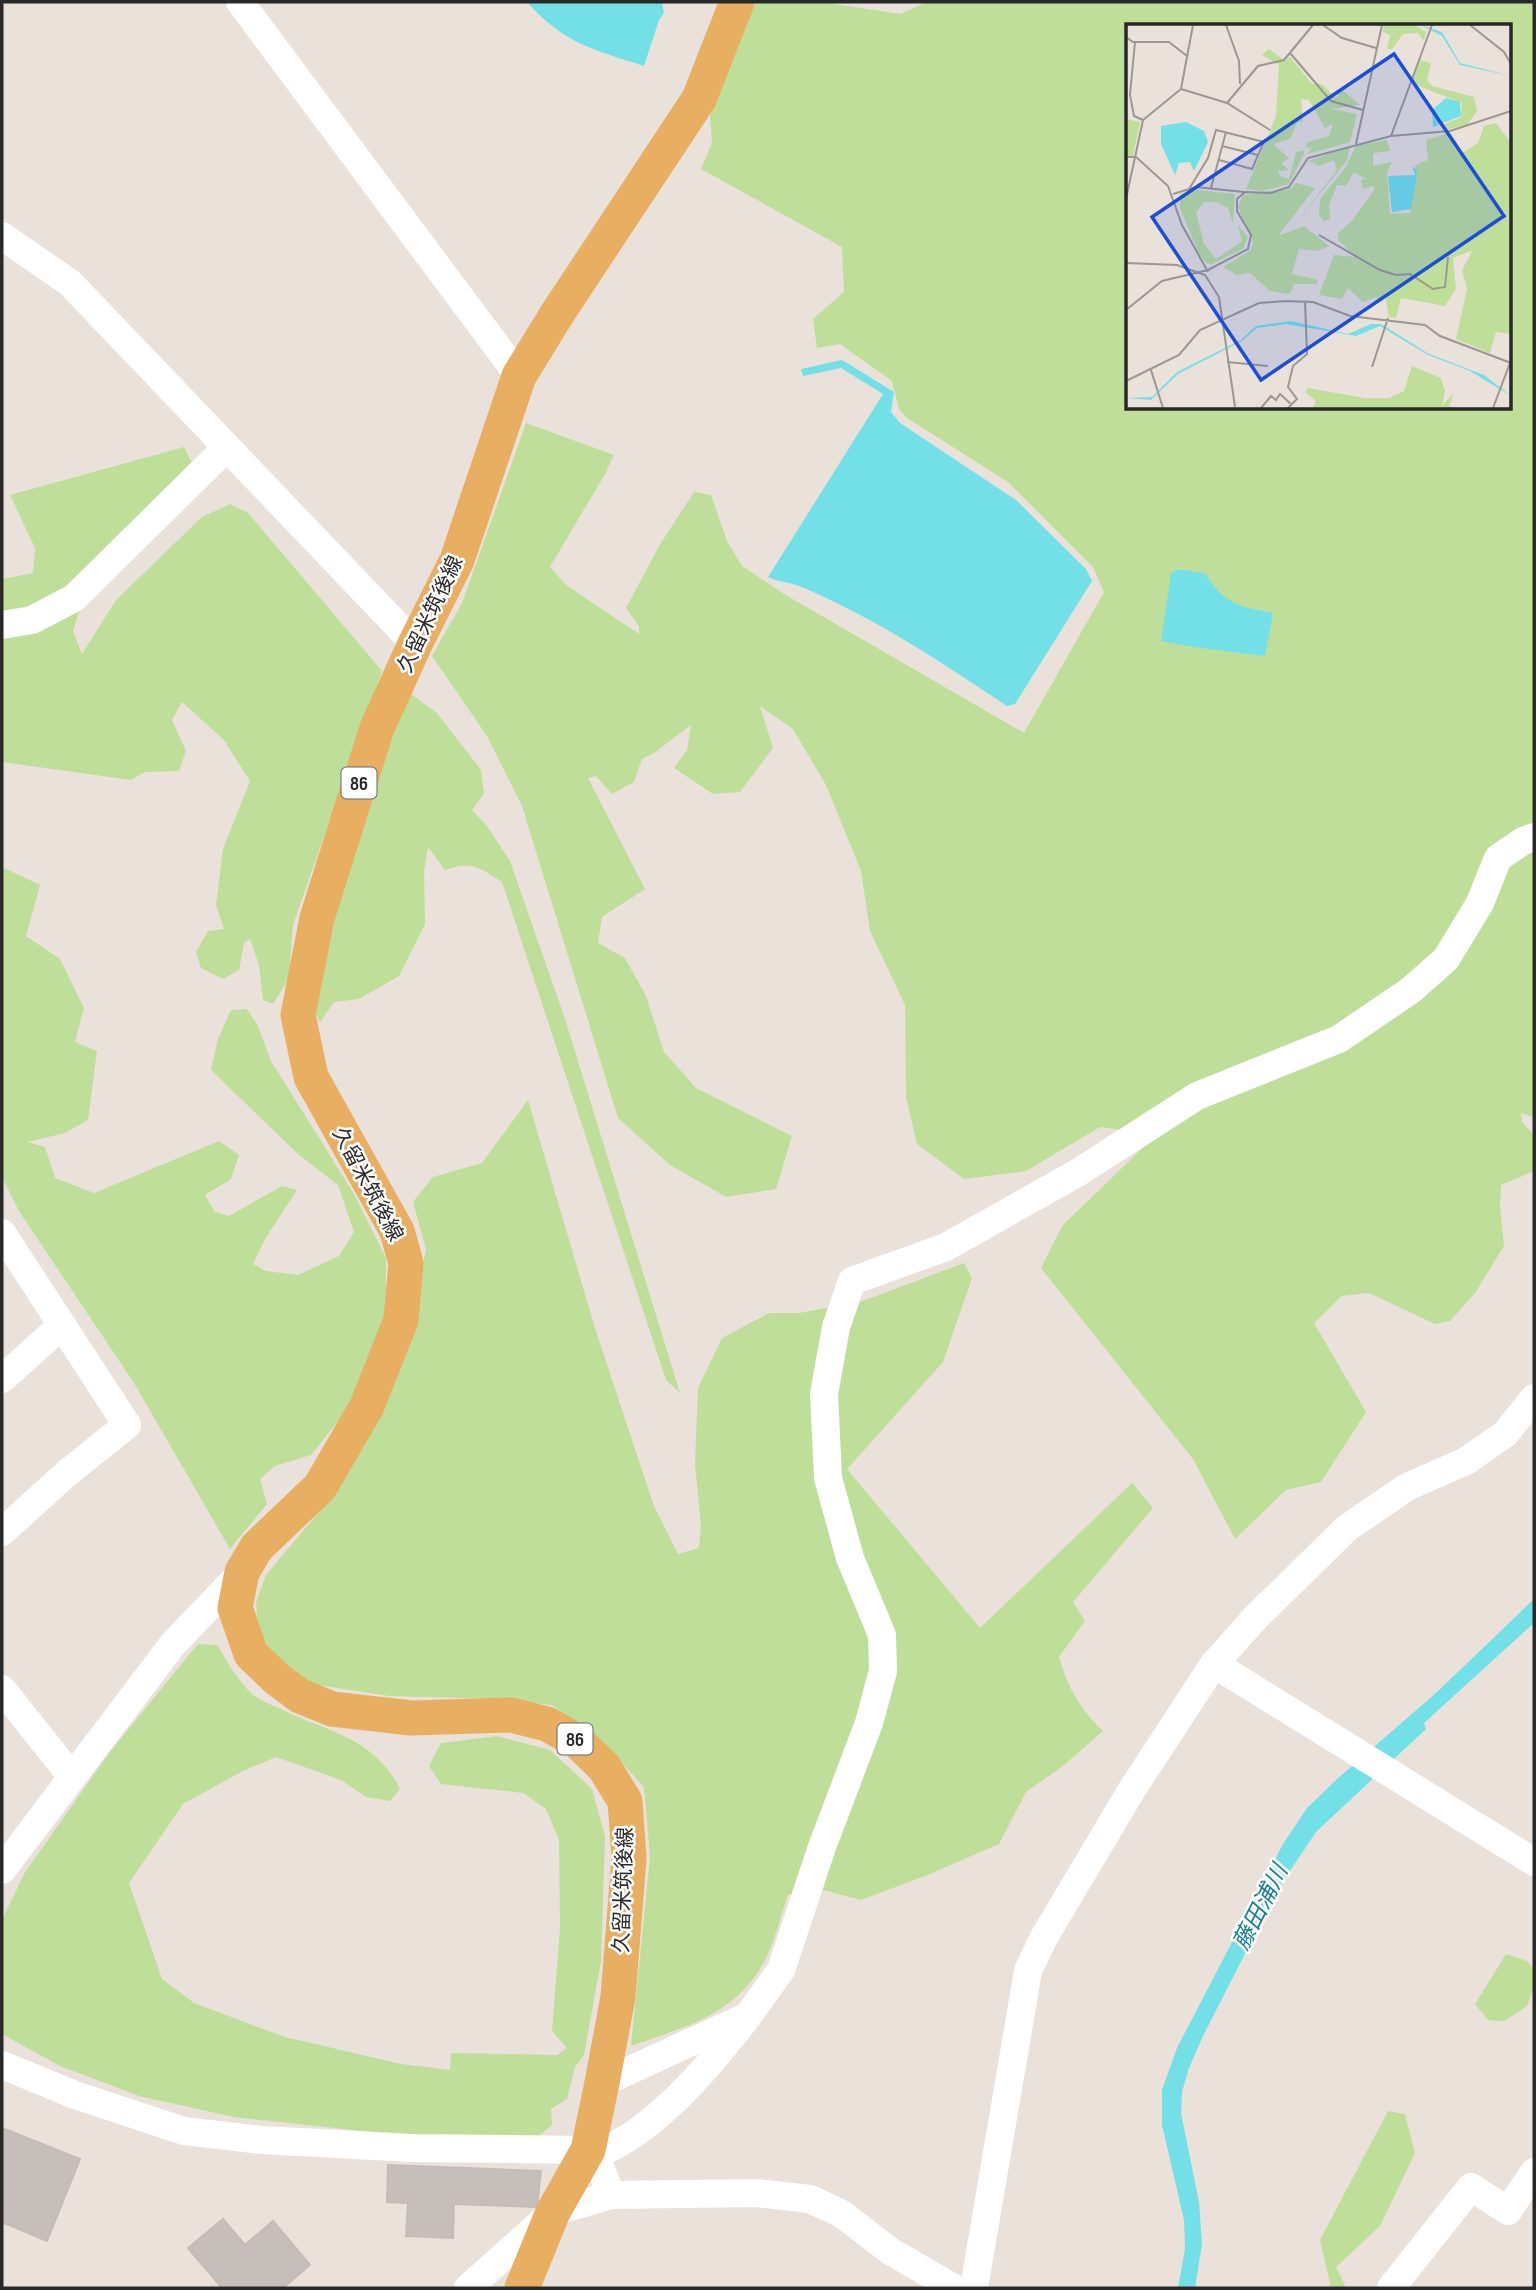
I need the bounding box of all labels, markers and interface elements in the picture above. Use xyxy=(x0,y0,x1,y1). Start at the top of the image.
inset map xyxy=(1126,24,1512,410)
street label: 久留米筑後線 xyxy=(392,552,468,677)
road number: 86 xyxy=(342,768,376,798)
street label: 久留米筑後線 xyxy=(327,1123,408,1246)
road number: 86 xyxy=(558,1723,592,1754)
street label: 久留米筑後線 xyxy=(609,1827,638,1953)
water label: 藤田浦川 xyxy=(1228,1857,1296,1955)

